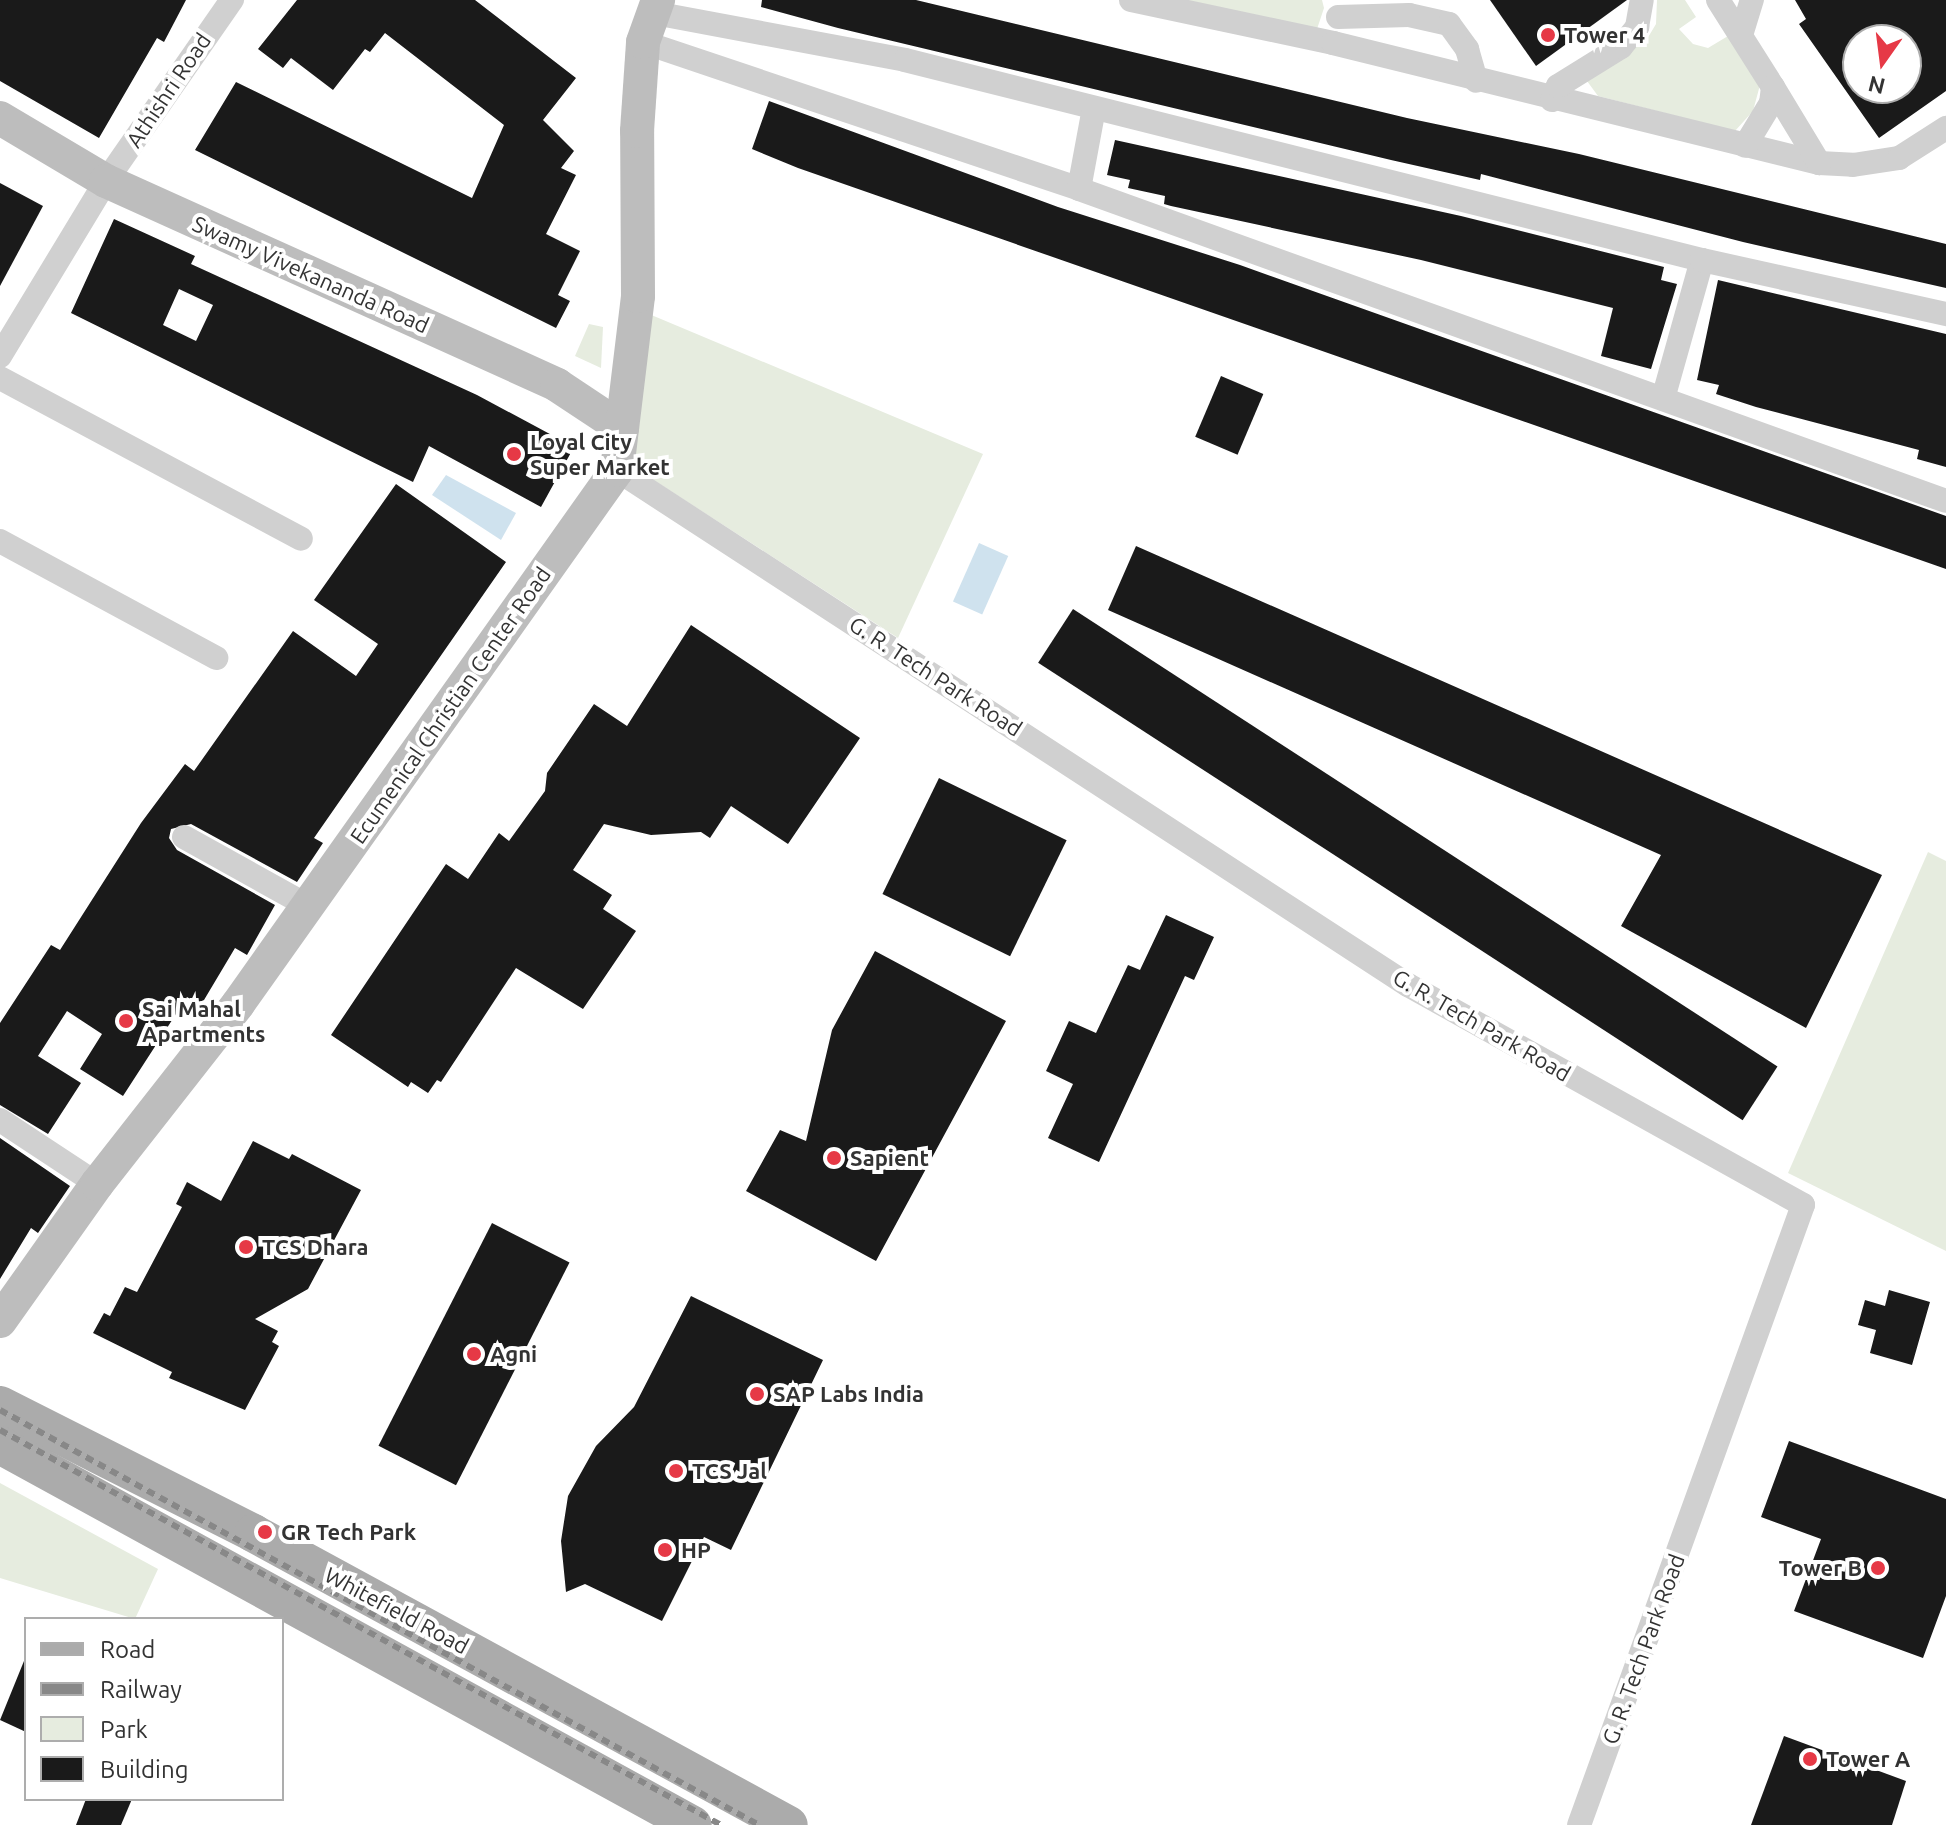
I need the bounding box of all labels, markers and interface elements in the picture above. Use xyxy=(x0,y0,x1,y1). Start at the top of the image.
place label: Tower 4 xyxy=(1564,22,1645,48)
north arrow xyxy=(1842,24,1922,104)
marker: Tower 4 xyxy=(1539,26,1557,44)
street label: Athishri Road xyxy=(120,28,216,152)
text: N xyxy=(1866,72,1888,100)
street label: Swamy Vivekananda Road xyxy=(189,210,433,338)
place label: Loyal City Super Market xyxy=(530,428,670,480)
marker: Loyal City Super Market xyxy=(505,445,523,463)
street label: Ecumenical Christian Center Road xyxy=(344,562,556,848)
street label: G. R. Tech Park Road xyxy=(845,610,1027,742)
street label: G. R. Tech Park Road xyxy=(1389,963,1575,1087)
place label: Sai Mahal Apartments xyxy=(142,995,265,1046)
marker: Sai Mahal Apartments xyxy=(117,1012,135,1030)
place label: Sapient xyxy=(850,1145,929,1171)
marker: Sapient xyxy=(825,1149,843,1167)
place label: TCS Dhara xyxy=(262,1234,369,1260)
marker: TCS Dhara xyxy=(237,1238,255,1256)
place label: Agni xyxy=(490,1341,537,1367)
marker: Agni xyxy=(465,1345,483,1363)
place label: SAP Labs India xyxy=(773,1381,924,1407)
marker: SAP Labs India xyxy=(748,1385,766,1403)
place label: TCS Jal xyxy=(692,1458,767,1484)
marker: TCS Jal xyxy=(667,1462,685,1480)
place label: GR Tech Park xyxy=(281,1519,416,1545)
marker: GR Tech Park xyxy=(256,1523,274,1541)
place label: HP xyxy=(681,1537,711,1563)
marker: HP xyxy=(656,1541,674,1559)
street label: G. R. Tech Park Road xyxy=(1596,1550,1690,1748)
place label: Tower B xyxy=(1779,1555,1862,1581)
marker: Tower B xyxy=(1869,1559,1887,1577)
street label: Whitefield Road xyxy=(321,1561,473,1659)
legend xyxy=(24,1617,284,1801)
text: Road xyxy=(100,1636,155,1663)
text: Railway xyxy=(100,1676,182,1703)
text: Park xyxy=(100,1716,148,1743)
place label: Tower A xyxy=(1826,1746,1910,1772)
marker: Tower A xyxy=(1801,1750,1819,1768)
text: Building xyxy=(100,1756,188,1783)

